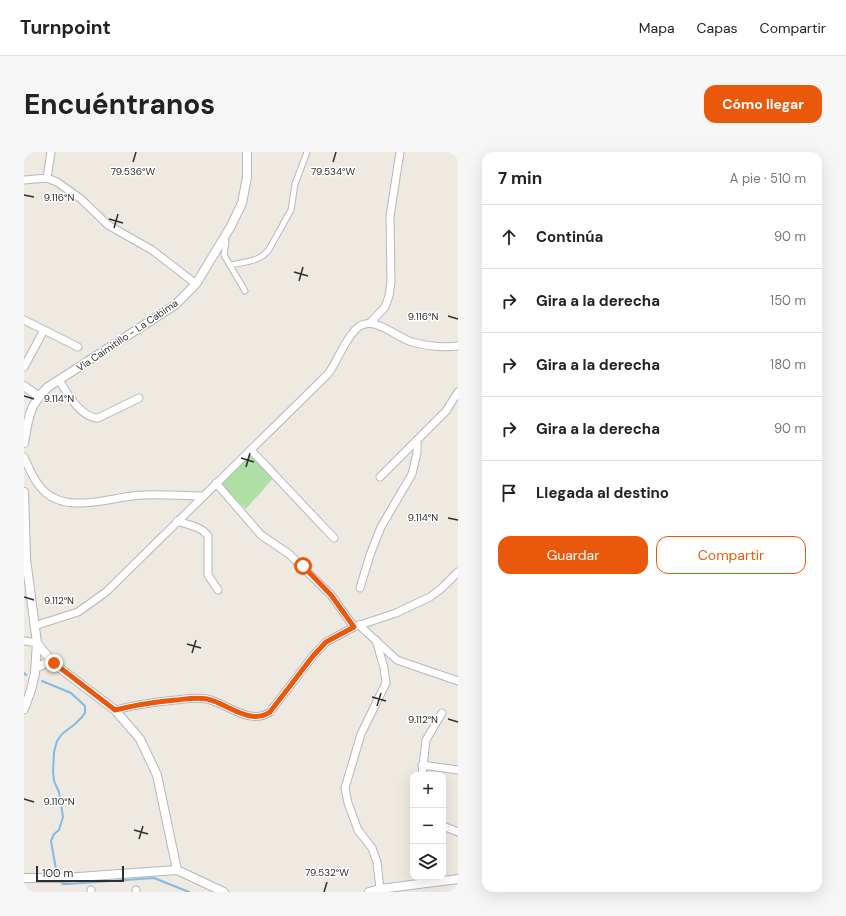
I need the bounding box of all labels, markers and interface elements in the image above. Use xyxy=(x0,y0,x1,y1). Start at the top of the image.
text: Turnpoint xyxy=(20,15,111,40)
text: Mapa xyxy=(639,19,675,37)
text: Capas xyxy=(697,19,738,37)
text: Compartir xyxy=(760,19,826,37)
button: Cómo llegar xyxy=(704,85,822,123)
text: Encuéntranos xyxy=(24,86,215,123)
text: 79.536°W xyxy=(111,165,156,178)
text: 79.534°W xyxy=(311,165,355,178)
text: 7 min xyxy=(498,167,542,189)
text: A pie · 510 m xyxy=(730,170,806,187)
text: 9.116°N xyxy=(44,191,74,204)
icon: ahead xyxy=(498,226,520,248)
text: Continúa xyxy=(536,227,603,247)
text: 90 m xyxy=(774,228,806,245)
icon: right xyxy=(498,290,520,312)
text: Gira a la derecha xyxy=(536,291,660,311)
text: 150 m xyxy=(770,292,806,309)
street label: Vía Caimitillo - La Cabima xyxy=(74,297,181,374)
text: 9.116°N xyxy=(408,310,438,323)
icon: right xyxy=(498,354,520,376)
text: Gira a la derecha xyxy=(536,355,660,375)
text: 180 m xyxy=(770,356,806,373)
text: 9.114°N xyxy=(44,392,74,405)
icon: right xyxy=(498,418,520,440)
text: Gira a la derecha xyxy=(536,419,660,439)
text: 90 m xyxy=(774,420,806,437)
icon: arrive xyxy=(498,482,520,504)
text: Llegada al destino xyxy=(536,483,669,503)
text: 9.114°N xyxy=(408,511,438,524)
button: Guardar xyxy=(498,536,648,574)
button: Compartir xyxy=(656,536,806,574)
route start xyxy=(294,557,312,575)
text: 9.112°N xyxy=(44,594,74,607)
route end xyxy=(45,654,63,672)
text: 9.112°N xyxy=(408,713,438,726)
map controls xyxy=(410,772,446,880)
button: + xyxy=(410,772,446,808)
text: 9.110°N xyxy=(43,795,75,808)
button: − xyxy=(410,808,446,844)
button: layers xyxy=(410,844,446,880)
scale bar xyxy=(36,864,124,883)
text: 100 m xyxy=(42,866,73,880)
text: 79.532°W xyxy=(305,866,349,879)

